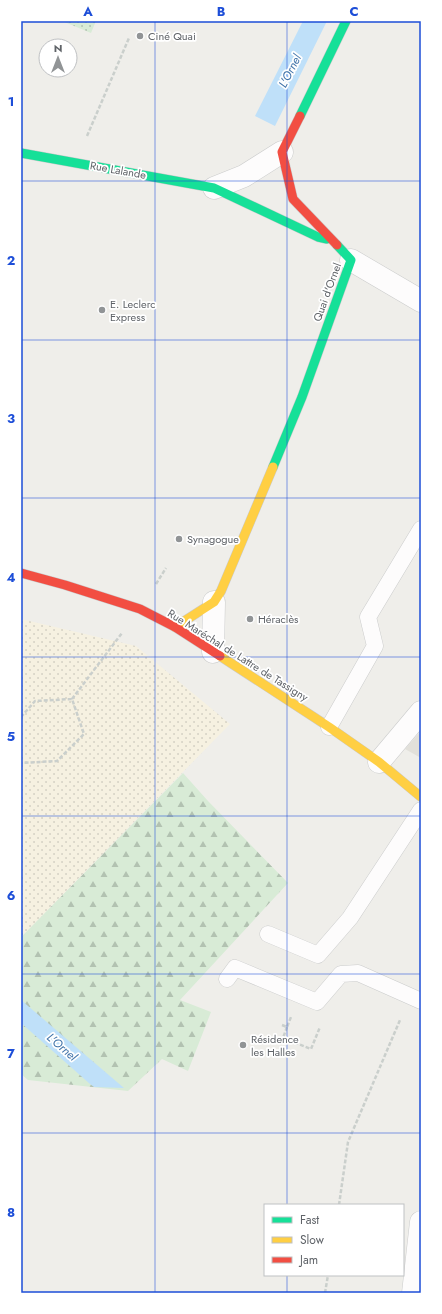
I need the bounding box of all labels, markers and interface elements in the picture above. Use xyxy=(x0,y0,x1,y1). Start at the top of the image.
text: A xyxy=(82,2,93,21)
text: B xyxy=(217,2,226,21)
text: C xyxy=(349,2,359,21)
place label: Ciné Quai xyxy=(148,28,196,44)
marker: Ciné Quai xyxy=(135,31,145,41)
north arrow xyxy=(38,38,78,78)
text: N xyxy=(54,40,62,56)
water label: L'Ornel xyxy=(274,50,307,91)
text: 1 xyxy=(8,92,14,111)
street label: Rue Lalande xyxy=(89,157,148,183)
text: 2 xyxy=(7,251,15,270)
street label: Quai d'Ornel xyxy=(309,260,345,324)
place label: E. Leclerc Express xyxy=(110,296,156,325)
marker: E. Leclerc Express xyxy=(97,305,107,315)
text: 3 xyxy=(7,409,15,428)
place label: Synagogue xyxy=(187,531,239,547)
marker: Synagogue xyxy=(174,534,184,544)
text: 4 xyxy=(6,568,16,587)
street label: Rue Maréchal de Lattre de Tassigny xyxy=(165,605,311,705)
place label: Héraclès xyxy=(258,611,299,627)
marker: Héraclès xyxy=(245,614,255,624)
text: 5 xyxy=(7,727,15,746)
text: 6 xyxy=(7,886,16,905)
water label: L'Ornel xyxy=(43,1029,82,1066)
place label: Résidence les Halles xyxy=(251,1031,299,1060)
marker: Résidence les Halles xyxy=(238,1040,248,1050)
text: 7 xyxy=(7,1044,15,1063)
text: 8 xyxy=(7,1203,15,1222)
legend xyxy=(264,1204,404,1276)
text: Fast xyxy=(300,1211,319,1229)
text: Slow xyxy=(300,1231,325,1249)
text: Jam xyxy=(298,1251,318,1269)

